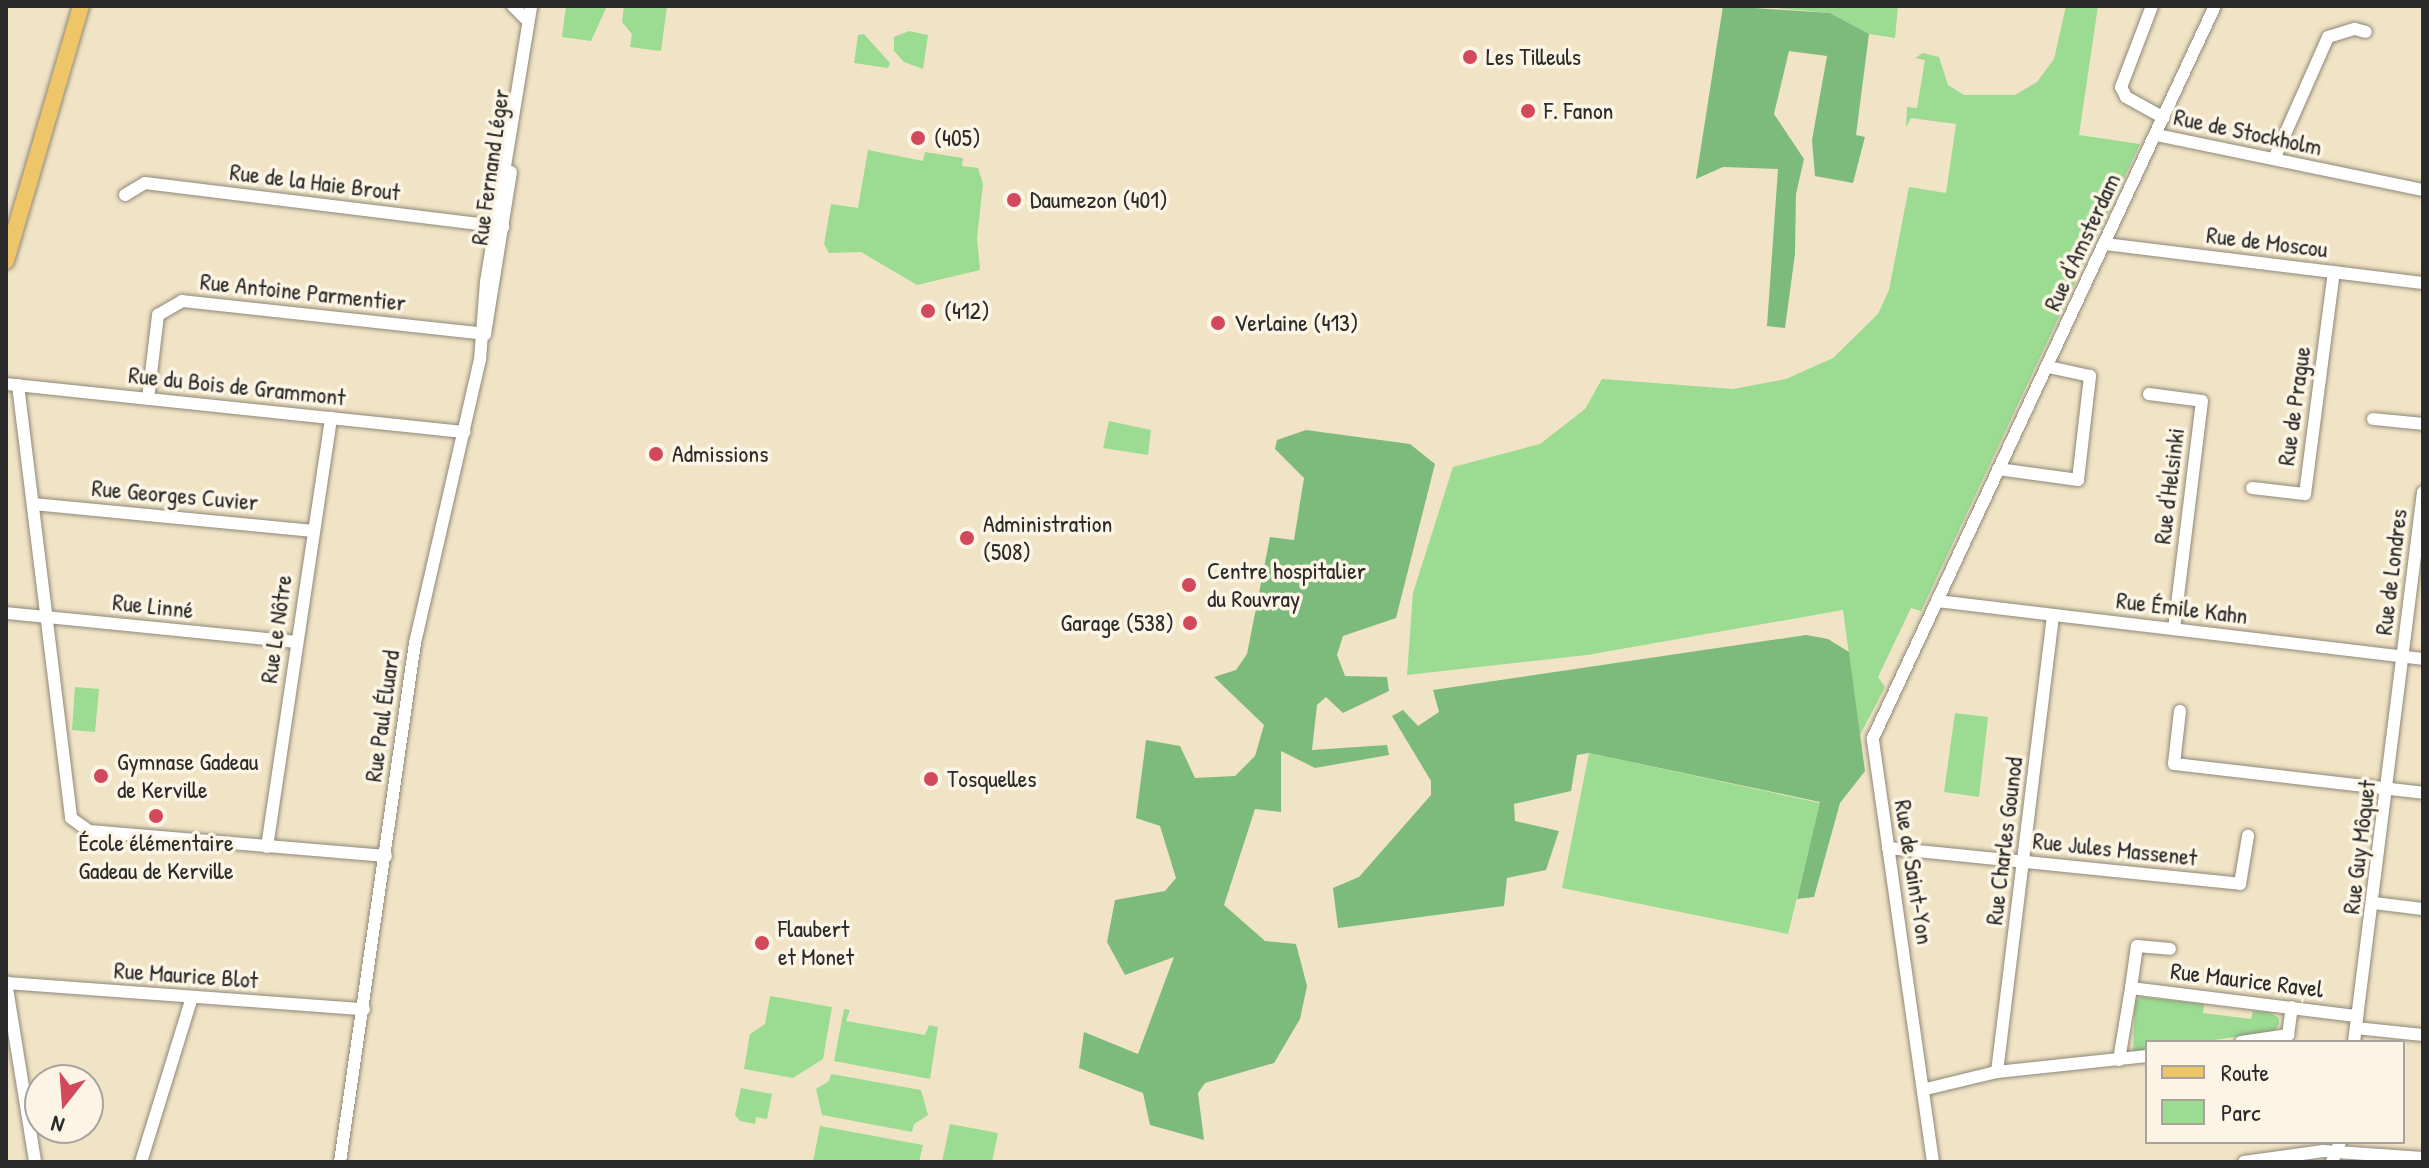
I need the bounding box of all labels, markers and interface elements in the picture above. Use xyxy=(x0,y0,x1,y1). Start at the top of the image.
place label: Les Tilleuls xyxy=(1486,43,1581,71)
marker: Les Tilleuls xyxy=(1461,48,1479,66)
street label: Rue Fernand Léger xyxy=(465,87,515,247)
place label: F. Fanon xyxy=(1544,97,1613,125)
marker: F. Fanon xyxy=(1519,102,1537,120)
street label: Rue de Stockholm xyxy=(2171,102,2325,162)
place label: (405) xyxy=(934,124,981,152)
marker: (405) xyxy=(909,129,927,147)
street label: Rue de la Haie Brout xyxy=(228,157,402,207)
street label: Rue d'Amsterdam xyxy=(2038,169,2126,315)
place label: Daumezon (401) xyxy=(1030,186,1168,214)
marker: Daumezon (401) xyxy=(1005,191,1023,209)
street label: Rue de Moscou xyxy=(2205,220,2329,264)
street label: Rue Antoine Parmentier xyxy=(199,267,407,317)
place label: (412) xyxy=(944,297,990,325)
marker: (412) xyxy=(919,302,937,320)
place label: Verlaine (413) xyxy=(1234,309,1359,337)
marker: Verlaine (413) xyxy=(1209,314,1227,332)
street label: Rue de Prague xyxy=(2271,345,2317,467)
street label: Rue du Bois de Grammont xyxy=(127,360,347,412)
street label: Rue d'Helsinki xyxy=(2148,426,2190,546)
place label: Admissions xyxy=(672,440,768,468)
marker: Admissions xyxy=(647,445,665,463)
street label: Rue Georges Cuvier xyxy=(91,473,259,517)
street label: Rue de Londres xyxy=(2369,507,2413,637)
place label: Administration (508) xyxy=(983,510,1112,566)
marker: Administration (508) xyxy=(958,529,976,547)
place label: Centre hospitalier du Rouvray xyxy=(1207,557,1366,613)
street label: Rue Le Nôtre xyxy=(254,573,298,685)
marker: Centre hospitalier du Rouvray xyxy=(1178,574,1200,596)
street label: Rue Émile Kahn xyxy=(2115,586,2249,630)
street label: Rue Linné xyxy=(111,587,195,625)
place label: Garage (538) xyxy=(1061,609,1174,637)
marker: Garage (538) xyxy=(1181,614,1199,632)
street label: Rue Paul Éluard xyxy=(359,648,405,784)
place label: Gymnase Gadeau de Kerville xyxy=(117,748,258,804)
street label: Rue Charles Gounod xyxy=(1979,755,2029,927)
place label: Tosquelles xyxy=(947,765,1037,793)
marker: Gymnase Gadeau de Kerville xyxy=(92,767,110,785)
marker: Tosquelles xyxy=(922,770,940,788)
street label: Rue Guy Môquet xyxy=(2336,778,2382,916)
street label: Rue de Saint-Yon xyxy=(1888,798,1940,946)
marker: École élémentaire Gadeau de Kerville xyxy=(147,807,165,825)
street label: Rue Jules Massenet xyxy=(2031,826,2199,872)
place label: École élémentaire Gadeau de Kerville xyxy=(78,829,234,885)
place label: Flaubert et Monet xyxy=(778,915,854,971)
marker: Flaubert et Monet xyxy=(753,934,771,952)
street label: Rue Maurice Blot xyxy=(113,956,259,994)
street label: Rue Maurice Ravel xyxy=(2169,956,2325,1004)
legend xyxy=(2145,1040,2405,1144)
text: Route xyxy=(2221,1056,2269,1088)
north arrow xyxy=(24,1064,104,1144)
text: Parc xyxy=(2221,1096,2261,1128)
text: N xyxy=(48,1109,68,1141)

